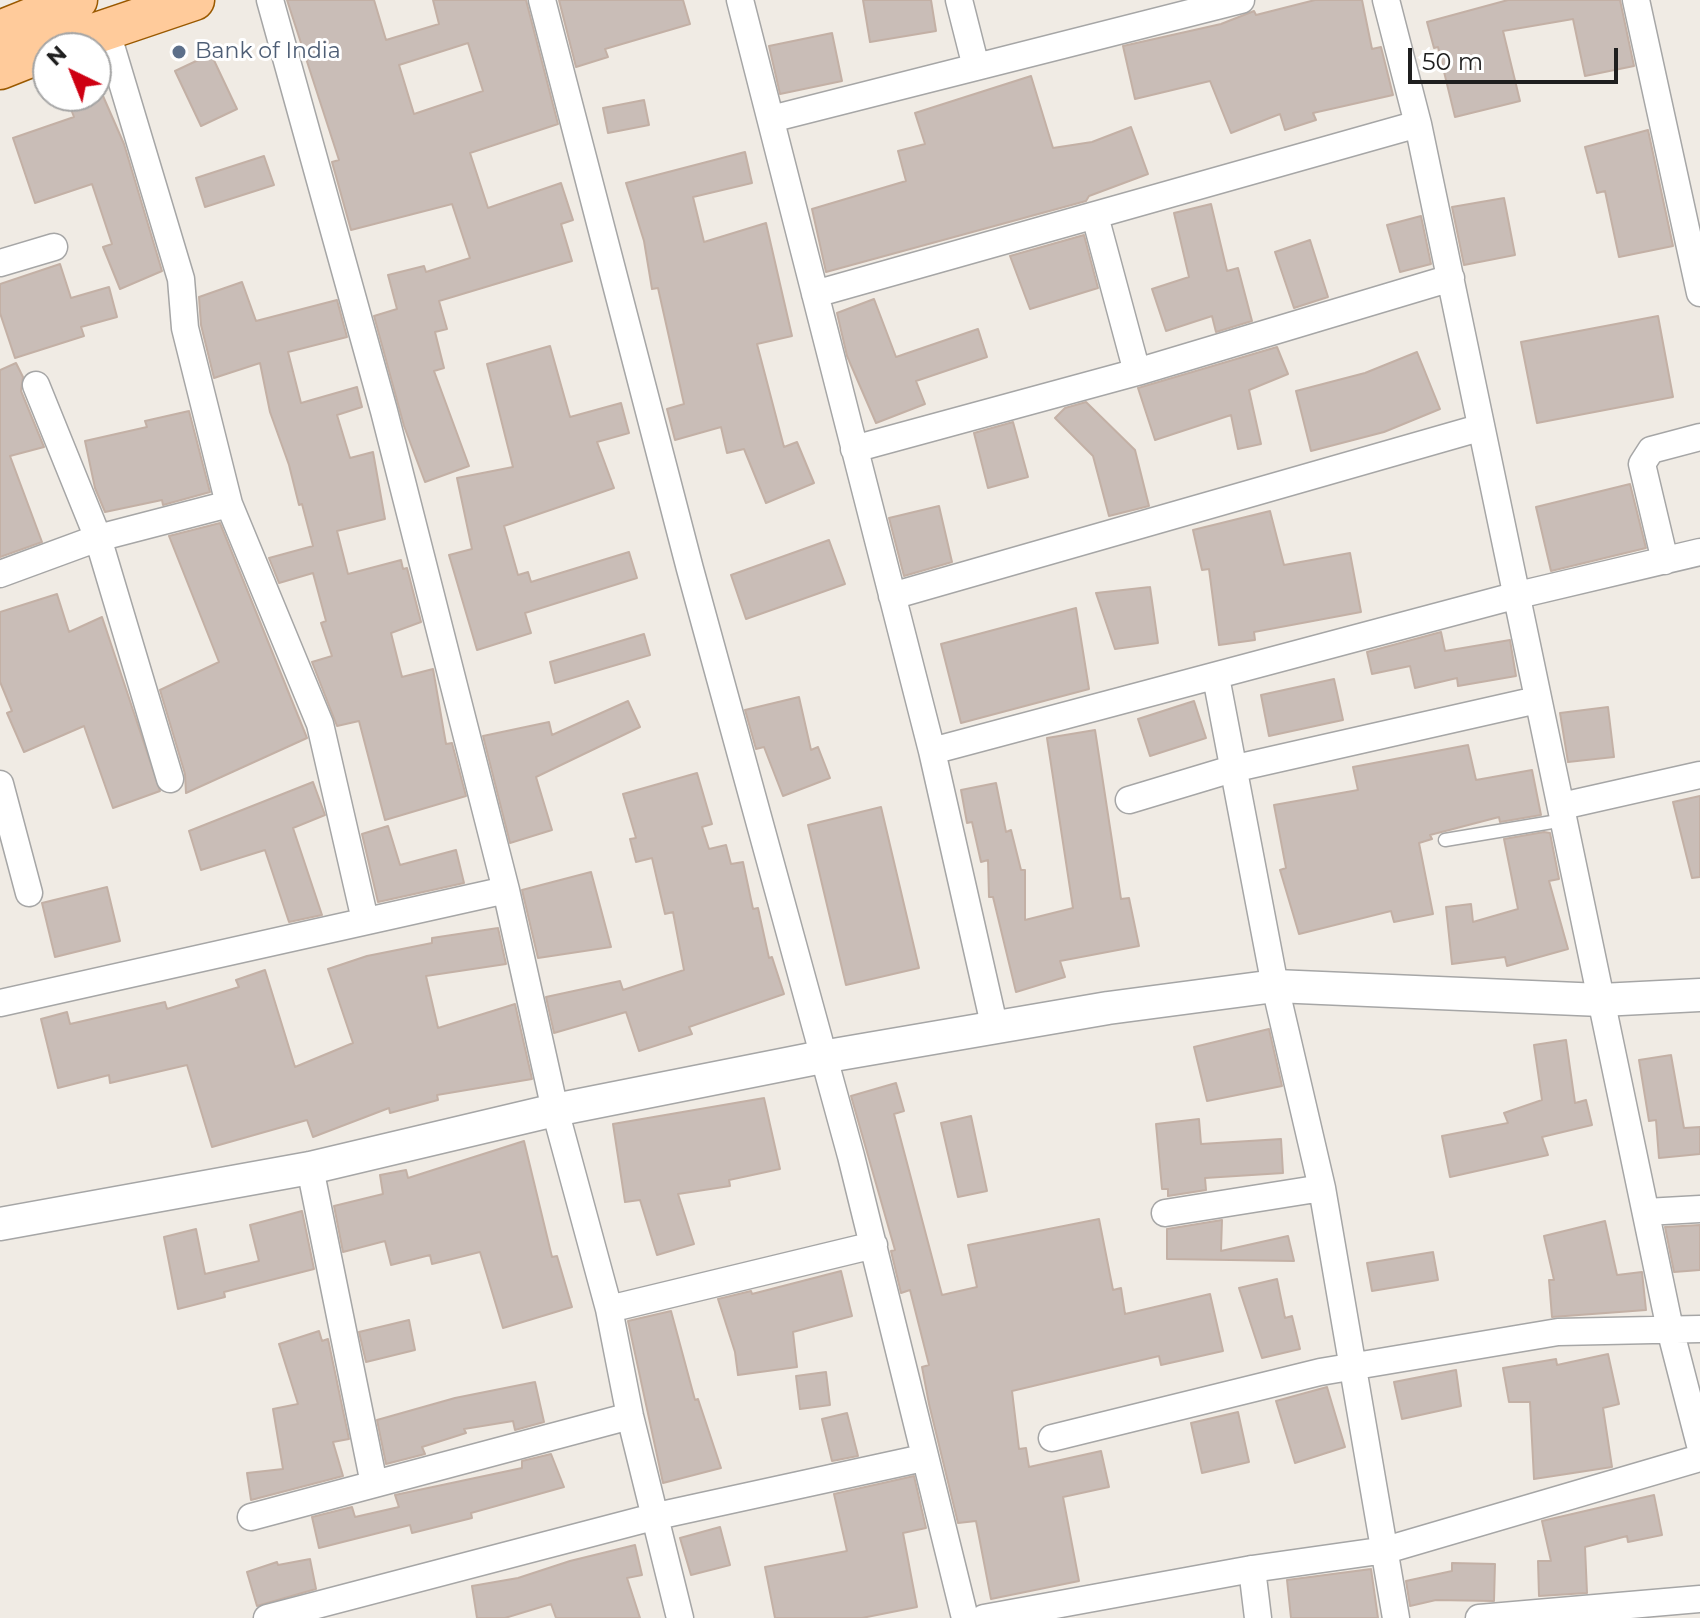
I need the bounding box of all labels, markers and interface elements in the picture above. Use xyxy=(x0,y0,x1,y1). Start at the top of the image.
north arrow xyxy=(32,32,112,112)
scale bar xyxy=(1412,32,1622,82)
place label: Bank of India xyxy=(195,39,341,65)
text: N xyxy=(41,40,72,71)
marker: Bank of India xyxy=(170,43,188,61)
text: 50 m xyxy=(1422,47,1483,76)

